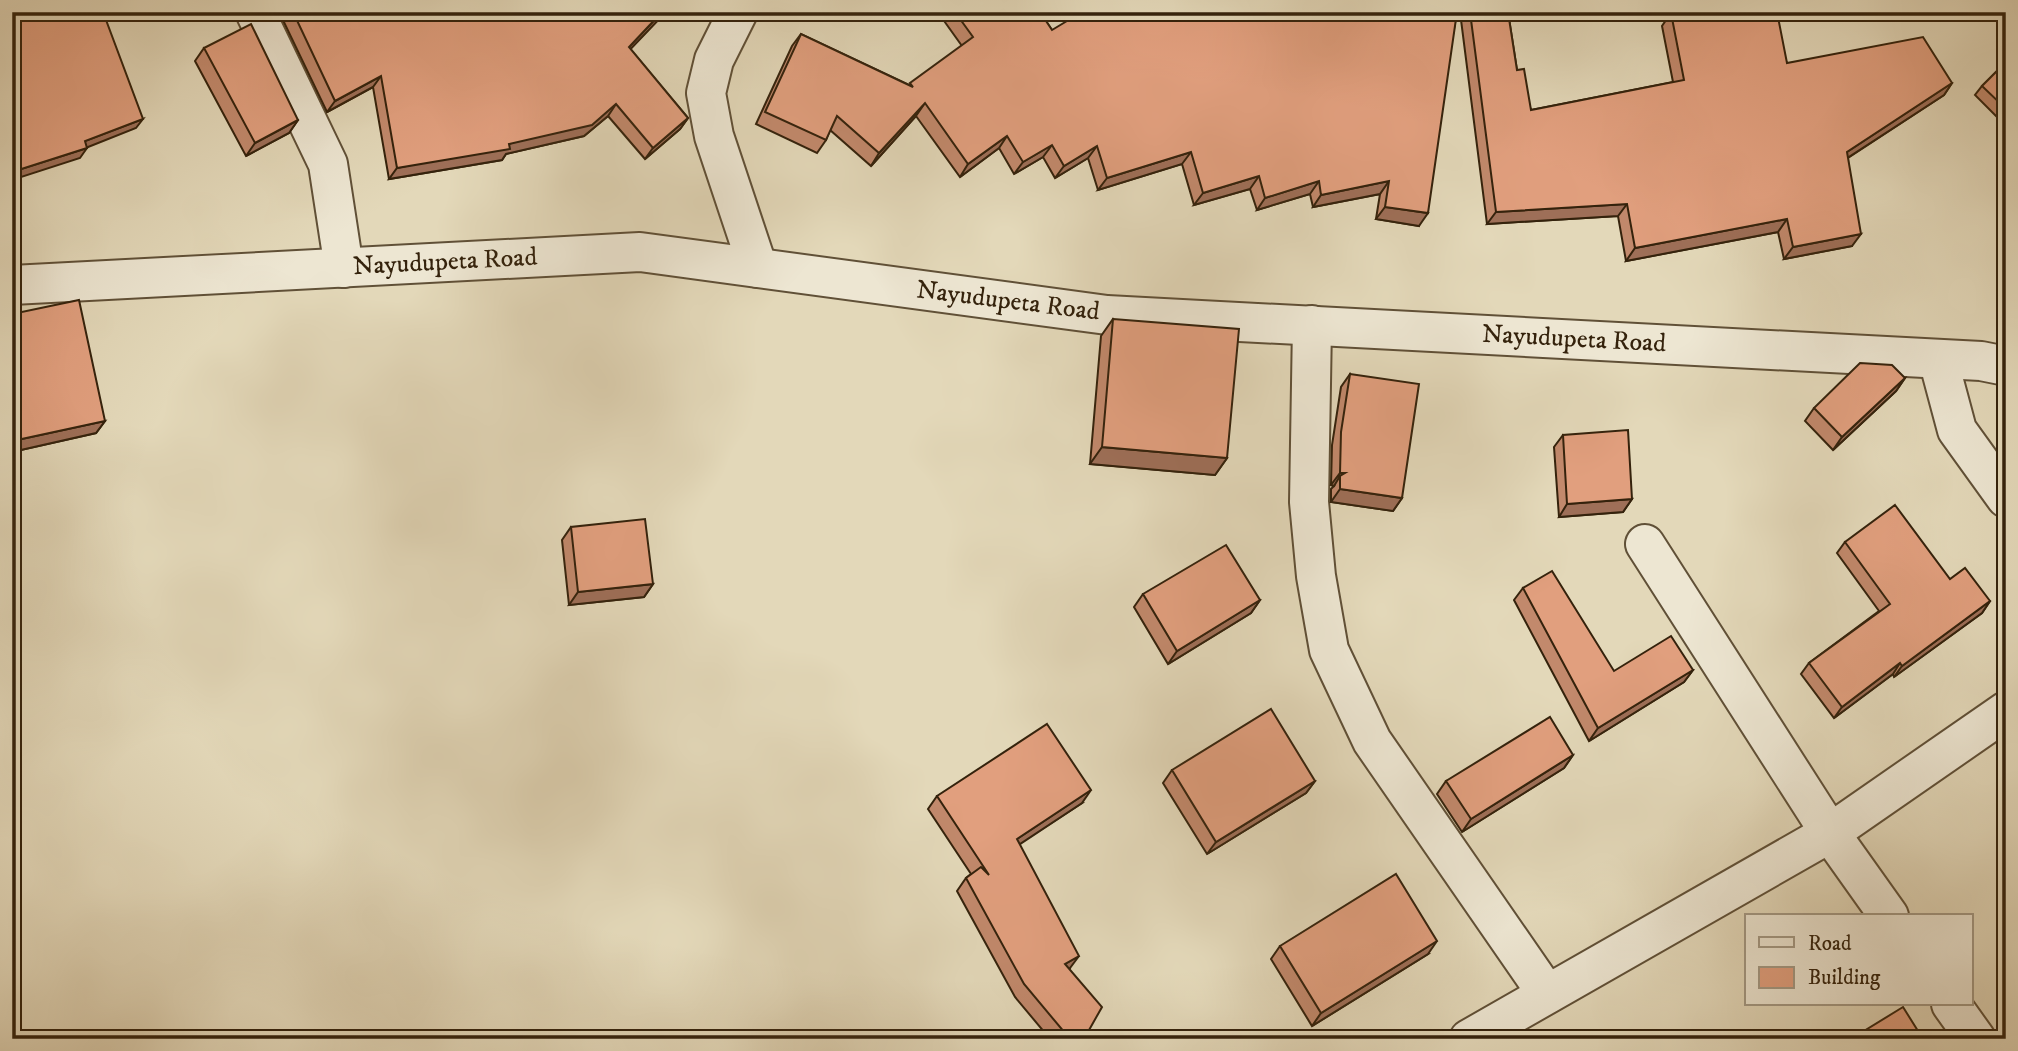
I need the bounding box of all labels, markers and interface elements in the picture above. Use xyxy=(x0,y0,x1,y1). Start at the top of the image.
street label: Nayudupeta Road xyxy=(352,241,538,283)
street label: Nayudupeta Road xyxy=(914,273,1102,329)
street label: Nayudupeta Road xyxy=(1481,318,1667,360)
legend xyxy=(1745,914,1972,1006)
text: Road xyxy=(1808,931,1852,957)
text: Building xyxy=(1808,965,1881,991)

